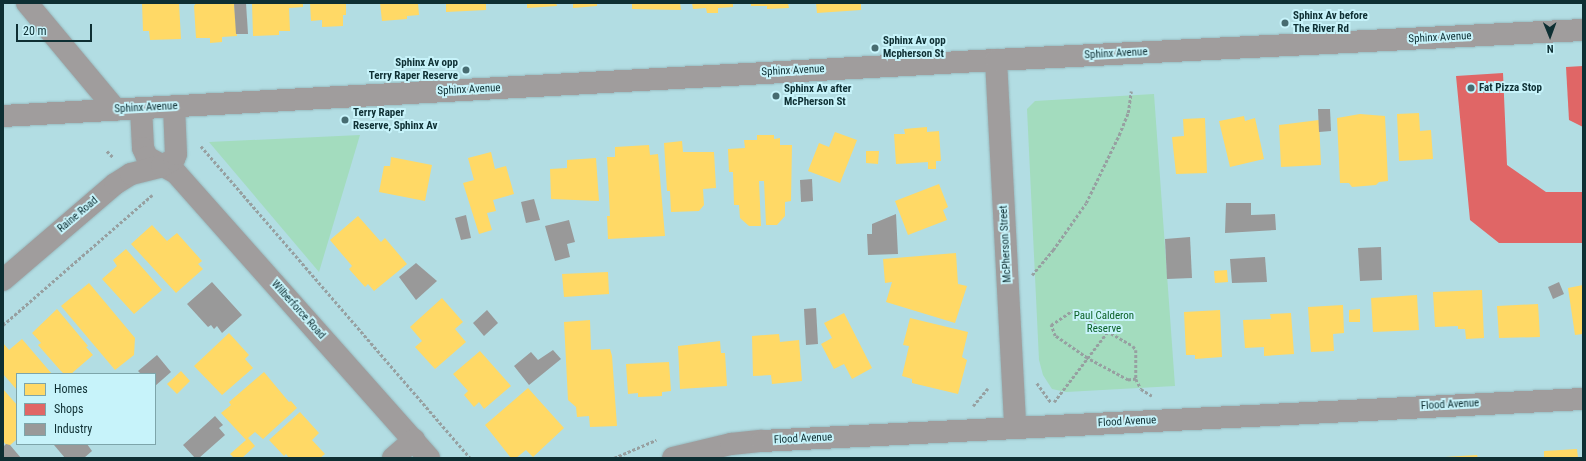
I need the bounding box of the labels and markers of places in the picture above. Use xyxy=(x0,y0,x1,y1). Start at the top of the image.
place label: Sphinx Av before The River Rd xyxy=(1293,10,1368,36)
marker: Sphinx Av before The River Rd xyxy=(1280,18,1290,28)
place label: Sphinx Av opp Mcpherson St xyxy=(883,35,946,61)
marker: Sphinx Av opp Mcpherson St xyxy=(870,43,880,53)
place label: Sphinx Av opp Terry Raper Reserve xyxy=(369,57,458,83)
marker: Sphinx Av opp Terry Raper Reserve xyxy=(461,65,471,75)
place label: Fat Pizza Stop xyxy=(1479,81,1542,95)
place label: Sphinx Av after McPherson St xyxy=(784,83,851,109)
marker: Fat Pizza Stop xyxy=(1466,83,1476,93)
marker: Sphinx Av after McPherson St xyxy=(771,91,781,101)
place label: Terry Raper Reserve, Sphinx Av xyxy=(353,107,437,133)
marker: Terry Raper Reserve, Sphinx Av xyxy=(340,115,350,125)

